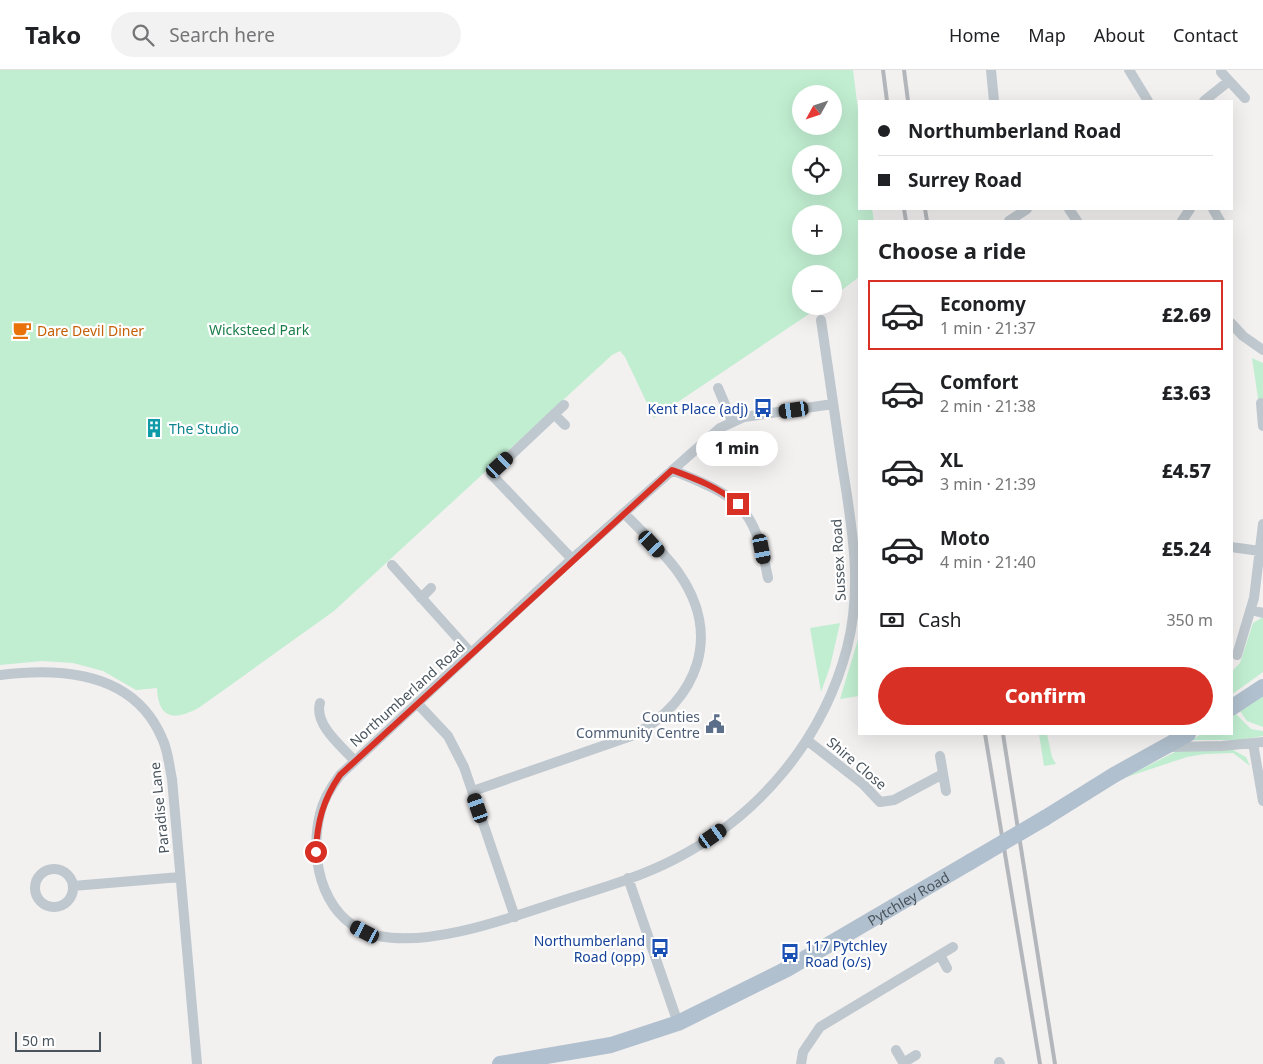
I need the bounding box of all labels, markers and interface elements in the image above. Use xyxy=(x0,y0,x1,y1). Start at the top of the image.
search box xyxy=(111,12,461,57)
text: Tako xyxy=(25,18,81,51)
icon: search xyxy=(129,21,157,49)
text: Search here xyxy=(169,22,275,48)
text: Home xyxy=(949,23,1000,47)
text: Map xyxy=(1028,23,1066,47)
text: About xyxy=(1094,23,1145,47)
text: Contact xyxy=(1173,23,1238,47)
north arrow xyxy=(792,85,842,135)
map controls xyxy=(792,85,842,315)
text: Northumberland Road xyxy=(908,118,1121,144)
button: locate xyxy=(792,145,842,195)
text: Surrey Road xyxy=(908,167,1022,193)
button: + xyxy=(792,205,842,255)
text: Choose a ride xyxy=(878,235,1026,265)
button: − xyxy=(792,265,842,315)
text: Economy xyxy=(940,291,1026,317)
icon: car xyxy=(880,293,925,338)
text: £2.69 xyxy=(1162,302,1211,328)
text: 1 min · 21:37 xyxy=(940,317,1036,339)
cafe icon: Dare Devil Diner xyxy=(11,319,33,341)
park label: Wicksteed Park xyxy=(209,320,310,339)
place label: Dare Devil Diner xyxy=(37,321,144,340)
text: Comfort xyxy=(940,369,1019,395)
icon: car xyxy=(880,371,925,416)
text: £3.63 xyxy=(1162,380,1211,406)
text: 2 min · 21:38 xyxy=(940,395,1036,417)
bus stop icon: Kent Place (adj) xyxy=(752,397,774,419)
place label: Kent Place (adj) xyxy=(647,399,748,418)
car xyxy=(778,400,809,420)
building icon: The Studio xyxy=(143,417,165,439)
place label: The Studio xyxy=(169,419,239,438)
callout: 1 min xyxy=(697,432,779,466)
text: 1 min xyxy=(715,437,759,459)
text: XL xyxy=(940,447,963,473)
car xyxy=(483,449,516,481)
icon: car xyxy=(880,449,925,494)
text: £4.57 xyxy=(1162,458,1211,484)
text: 3 min · 21:39 xyxy=(940,473,1036,495)
route end xyxy=(727,493,749,515)
street label: Sussex Road xyxy=(826,519,850,601)
text: Moto xyxy=(940,525,990,551)
icon: car xyxy=(880,527,925,572)
car xyxy=(636,528,667,560)
car xyxy=(751,533,772,565)
text: £5.24 xyxy=(1162,536,1211,562)
text: 4 min · 21:40 xyxy=(940,551,1036,573)
icon: cash xyxy=(878,606,906,634)
text: Cash xyxy=(918,607,962,633)
text: 350 m xyxy=(1166,609,1213,631)
street label: Northumberland Road xyxy=(345,637,469,751)
button: Confirm xyxy=(878,667,1213,725)
place label: Counties Community Centre xyxy=(576,707,700,742)
public building icon: Counties Community Centre xyxy=(704,713,726,735)
street label: Shire Close xyxy=(823,732,891,794)
street label: Paradise Lane xyxy=(145,761,173,855)
car xyxy=(466,791,489,825)
car xyxy=(696,821,729,851)
route start xyxy=(305,841,327,863)
street label: Pytchley Road xyxy=(864,867,952,930)
car xyxy=(348,919,381,945)
place label: Northumberland Road (opp) xyxy=(534,931,645,966)
place label: 117 Pytchley Road (o/s) xyxy=(805,936,888,971)
bus stop icon: Northumberland Road (opp) xyxy=(649,937,671,959)
bus stop icon: 117 Pytchley Road (o/s) xyxy=(779,942,801,964)
scale bar xyxy=(15,1029,101,1052)
text: 50 m xyxy=(22,1031,55,1050)

